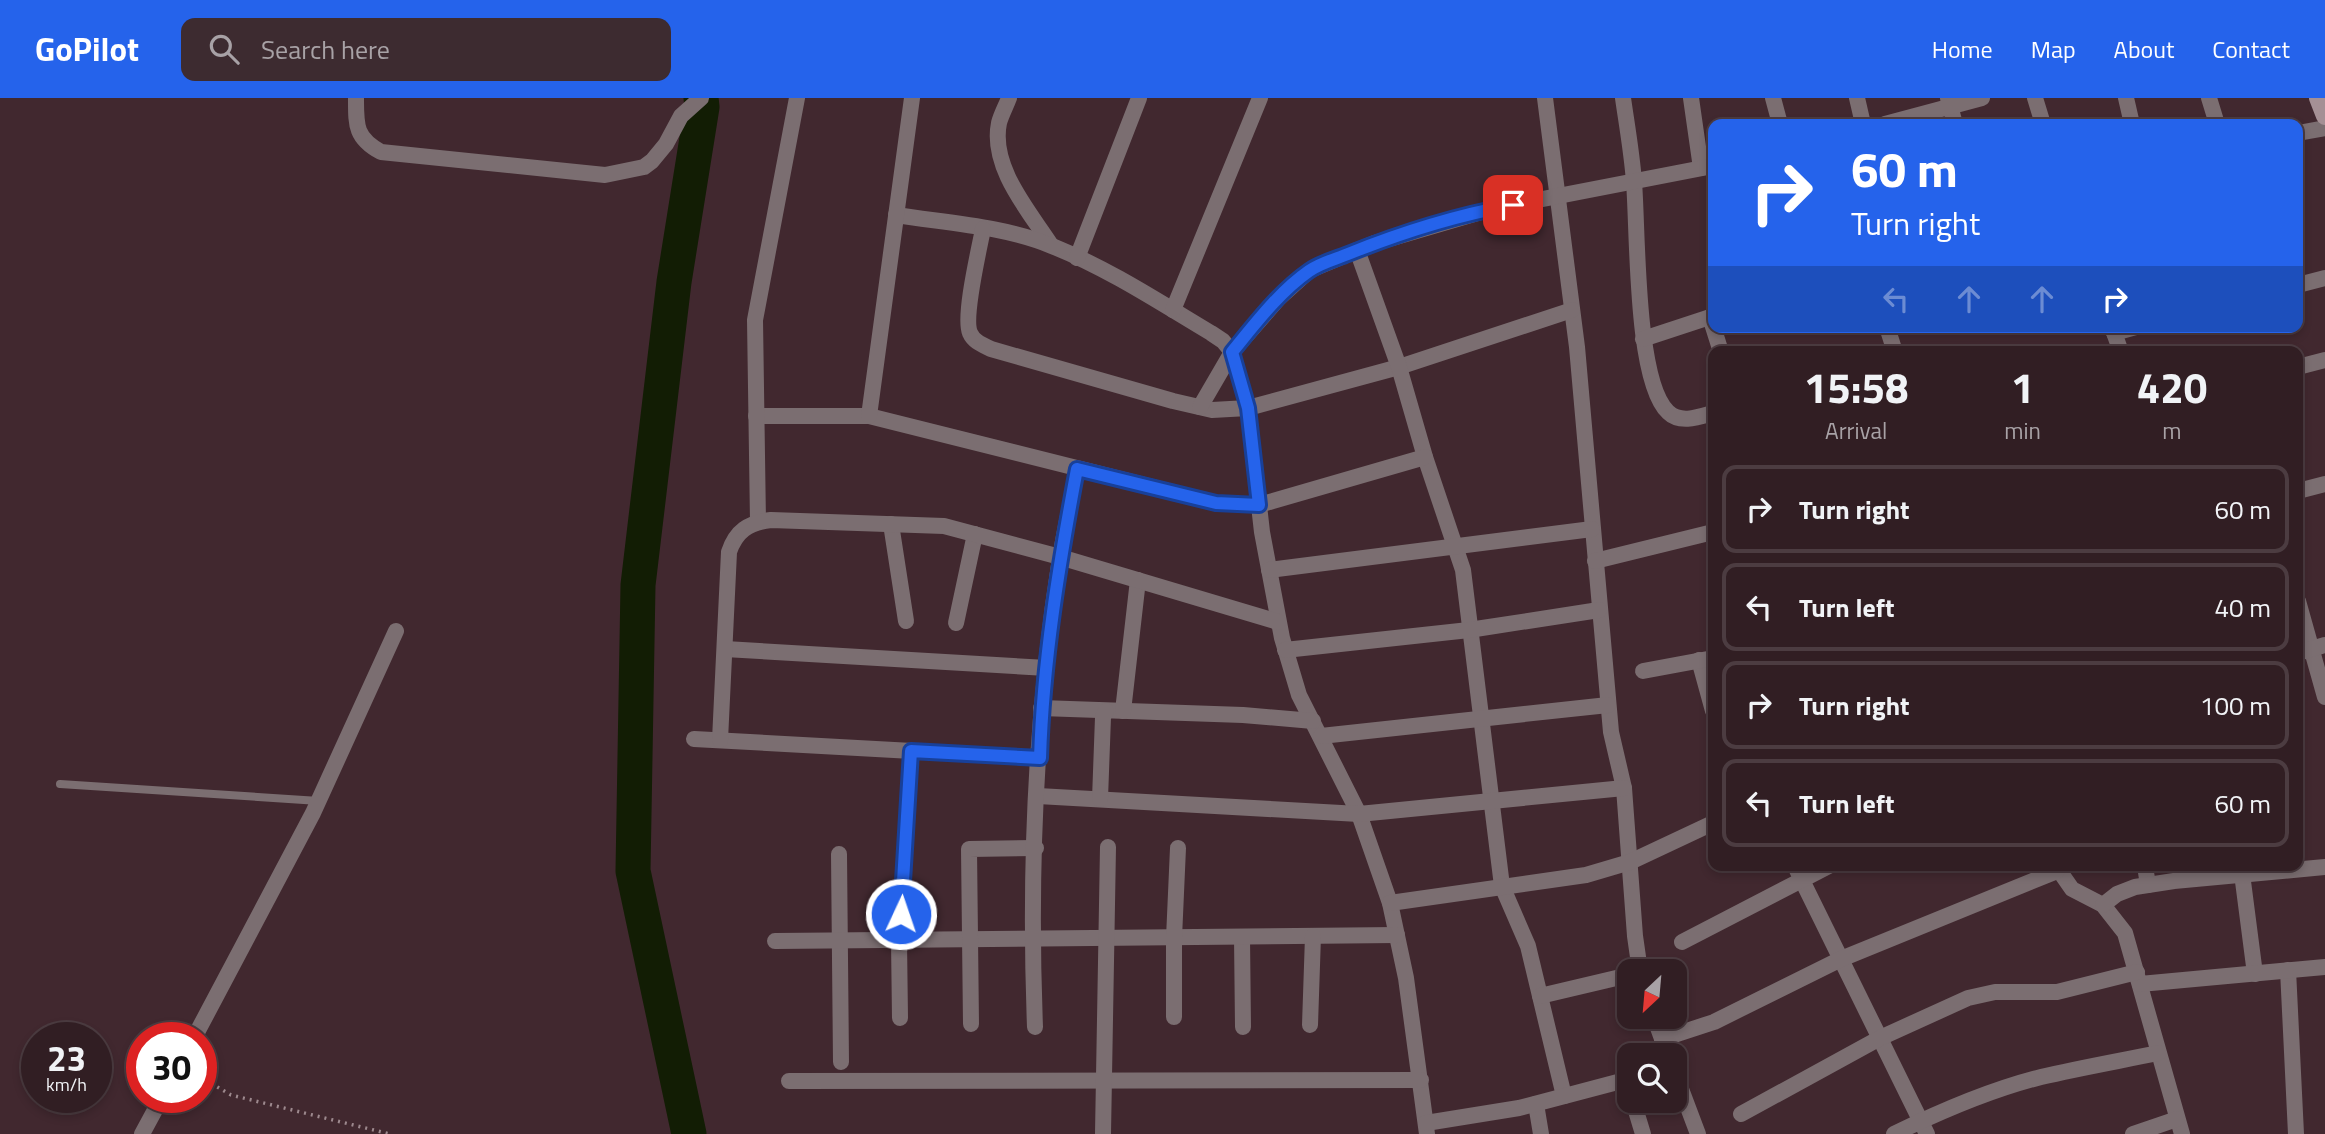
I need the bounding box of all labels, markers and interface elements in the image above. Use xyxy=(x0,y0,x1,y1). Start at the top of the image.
search box xyxy=(181,18,671,81)
text: GoPilot xyxy=(35,24,139,74)
icon: search xyxy=(205,30,243,68)
text: Search here xyxy=(261,30,390,69)
text: Home xyxy=(1932,31,1993,67)
text: Map xyxy=(2031,31,2076,67)
text: About xyxy=(2114,31,2174,67)
text: Contact xyxy=(2212,31,2290,67)
text: 60 m xyxy=(1851,131,1958,206)
icon: right xyxy=(1736,147,1827,238)
pin xyxy=(1483,175,1543,235)
icon: arrive xyxy=(1494,186,1532,224)
text: Turn right xyxy=(1851,199,1980,247)
icon: left xyxy=(1877,280,1915,318)
icon: ahead xyxy=(1950,280,1988,318)
icon: ahead xyxy=(2023,280,2061,318)
icon: right xyxy=(2096,280,2134,318)
text: 15:58 xyxy=(1804,355,1909,419)
text: 1 xyxy=(2011,355,2034,419)
text: 420 xyxy=(2137,355,2207,419)
text: Arrival xyxy=(1825,413,1887,448)
text: min xyxy=(2004,413,2041,448)
text: m xyxy=(2162,413,2182,448)
icon: right xyxy=(1740,490,1778,528)
text: Turn right xyxy=(1799,490,1910,529)
text: 60 m xyxy=(2214,490,2271,529)
icon: left xyxy=(1740,588,1778,626)
text: Turn left xyxy=(1799,588,1894,627)
text: 40 m xyxy=(2214,588,2271,627)
icon: right xyxy=(1740,686,1778,724)
text: Turn right xyxy=(1799,686,1910,725)
text: 100 m xyxy=(2200,686,2271,725)
icon: left xyxy=(1740,784,1778,822)
text: Turn left xyxy=(1799,784,1894,823)
text: 60 m xyxy=(2214,784,2271,823)
position arrow xyxy=(864,877,938,951)
north arrow xyxy=(1617,959,1687,1029)
map controls xyxy=(1617,959,1687,1113)
speed limit sign: 30 xyxy=(126,1022,217,1113)
text: 23 xyxy=(47,1031,86,1085)
button: search xyxy=(1617,1043,1687,1113)
text: km/h xyxy=(46,1071,87,1098)

